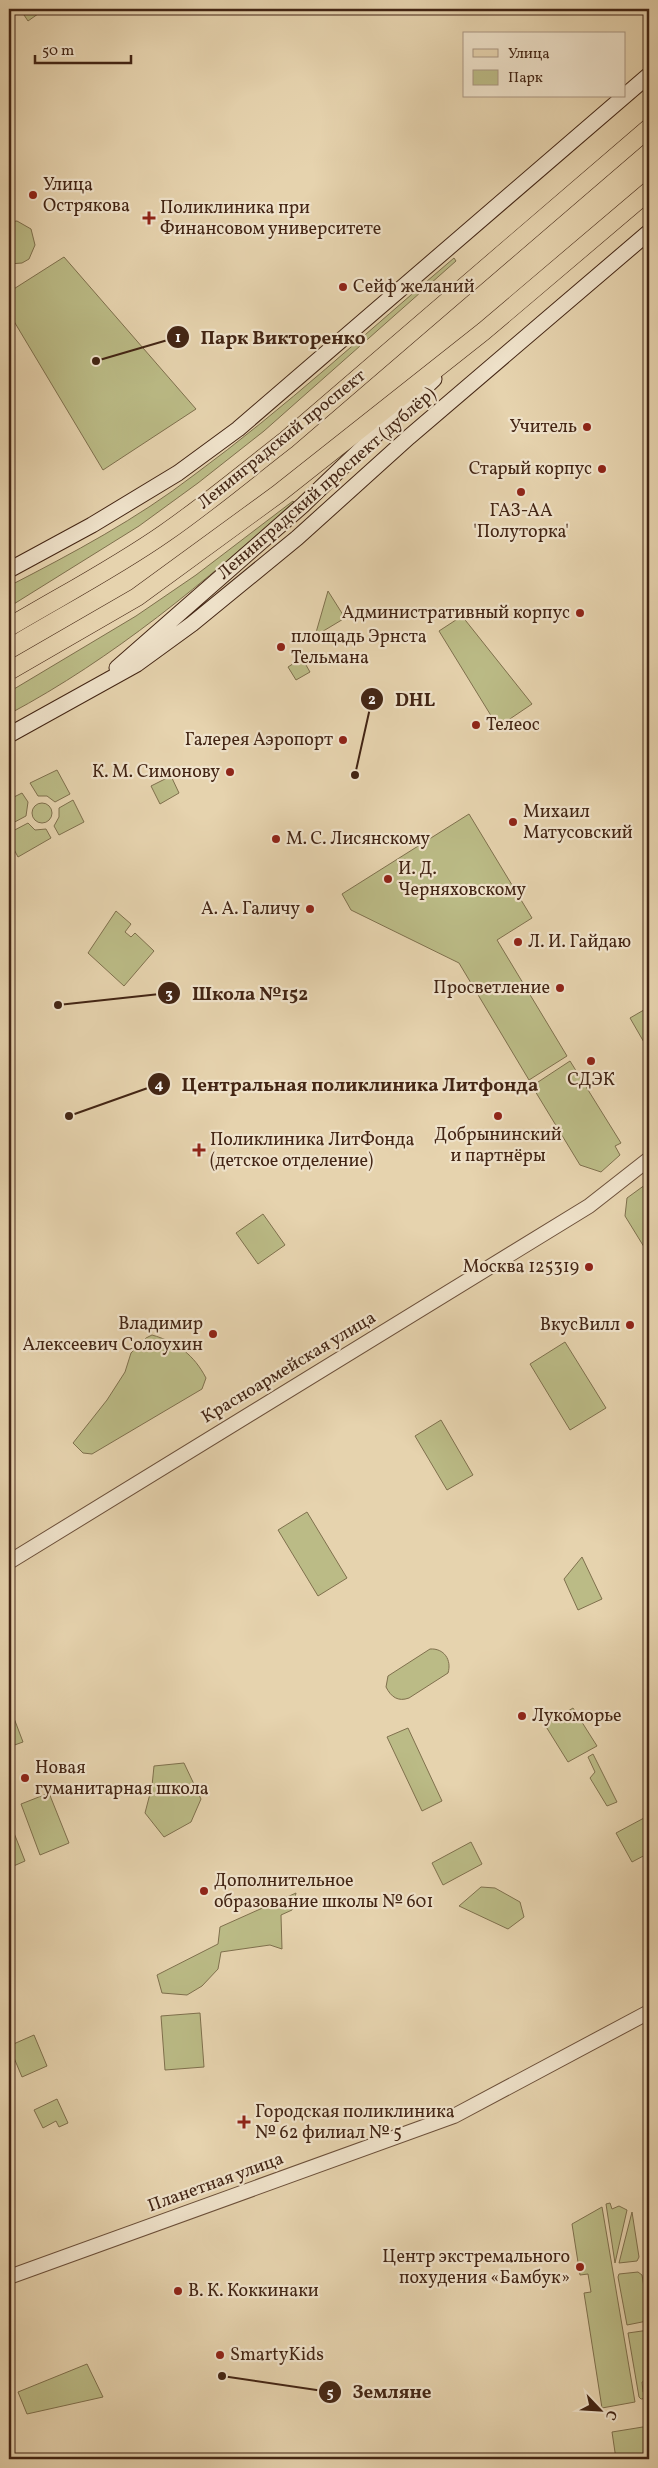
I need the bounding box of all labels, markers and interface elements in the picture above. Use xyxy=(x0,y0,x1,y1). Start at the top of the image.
scale bar xyxy=(35,32,131,64)
legend xyxy=(463,32,626,98)
text: 50 m xyxy=(42,41,74,62)
text: Улица xyxy=(508,44,550,65)
text: Парк xyxy=(508,68,543,89)
place label: Улица Острякова xyxy=(43,173,130,219)
marker: Улица Острякова xyxy=(27,189,39,201)
place label: Поликлиника при Финансовом университете xyxy=(160,196,381,242)
marker: Поликлиника при Финансовом университете xyxy=(142,211,156,225)
place label: Сейф желаний xyxy=(353,275,475,300)
marker: Сейф желаний xyxy=(337,281,349,293)
callout: Парк Викторенко xyxy=(166,320,376,354)
text: Парк Викторенко xyxy=(201,326,366,352)
text: 1 xyxy=(175,328,181,349)
street label: Ленинградский проспект xyxy=(192,364,372,516)
street label: Ленинградский проспект (дублёр) xyxy=(212,382,442,586)
place label: Учитель xyxy=(509,415,577,440)
marker: Учитель xyxy=(581,421,593,433)
place label: Старый корпус xyxy=(469,457,592,482)
marker: Старый корпус xyxy=(596,463,608,475)
marker: ГАЗ-АА 'Полуторка' xyxy=(515,486,527,498)
place label: ГАЗ-АА 'Полуторка' xyxy=(473,499,569,545)
place label: Административный корпус xyxy=(342,601,570,626)
marker: Административный корпус xyxy=(574,607,586,619)
place label: площадь Эрнста Тельмана xyxy=(291,625,427,671)
marker: площадь Эрнста Тельмана xyxy=(275,641,287,653)
callout: DHL xyxy=(359,682,445,716)
text: DHL xyxy=(395,688,436,714)
text: 2 xyxy=(368,690,376,711)
place label: Телеос xyxy=(486,713,540,738)
marker: Телеос xyxy=(470,719,482,731)
place label: Галерея Аэропорт xyxy=(185,728,333,753)
marker: Галерея Аэропорт xyxy=(337,734,349,746)
place label: К. М. Симонову xyxy=(92,760,220,785)
marker: К. М. Симонову xyxy=(224,766,236,778)
place label: Михаил Матусовский xyxy=(523,800,633,846)
marker: Михаил Матусовский xyxy=(507,816,519,828)
place label: М. С. Лисянскому xyxy=(286,827,430,852)
marker: М. С. Лисянскому xyxy=(270,833,282,845)
place label: И. Д. Черняховскому xyxy=(398,857,526,903)
marker: И. Д. Черняховскому xyxy=(382,873,394,885)
place label: А. А. Галичу xyxy=(201,897,300,922)
marker: А. А. Галичу xyxy=(304,903,316,915)
place label: Л. И. Гайдаю xyxy=(528,930,631,955)
marker: Л. И. Гайдаю xyxy=(512,936,524,948)
callout: Школа №152 xyxy=(157,976,318,1010)
place label: Просветление xyxy=(433,976,550,1001)
text: Школа №152 xyxy=(192,982,308,1008)
marker: Просветление xyxy=(554,982,566,994)
text: 3 xyxy=(165,984,173,1005)
marker: СДЭК xyxy=(585,1055,597,1067)
callout: Центральная поликлиника Литфонда xyxy=(146,1067,548,1101)
place label: СДЭК xyxy=(567,1068,615,1093)
text: Центральная поликлиника Литфонда xyxy=(182,1073,538,1099)
text: 4 xyxy=(154,1075,164,1096)
marker: Добрынинский и партнёры xyxy=(492,1110,504,1122)
place label: Добрынинский и партнёры xyxy=(434,1123,562,1169)
place label: Поликлиника ЛитФонда (детское отделение) xyxy=(210,1128,414,1174)
marker: Поликлиника ЛитФонда (детское отделение) xyxy=(192,1143,206,1157)
place label: Москва 125319 xyxy=(463,1255,579,1280)
marker: Москва 125319 xyxy=(583,1261,595,1273)
street label: Красноармейская улица xyxy=(197,1306,381,1430)
place label: Владимир Алексеевич Солоухин xyxy=(23,1312,203,1358)
place label: ВкусВилл xyxy=(540,1313,620,1338)
marker: ВкусВилл xyxy=(624,1319,636,1331)
marker: Владимир Алексеевич Солоухин xyxy=(207,1328,219,1340)
place label: Лукоморье xyxy=(532,1704,621,1729)
marker: Лукоморье xyxy=(516,1710,528,1722)
place label: Новая гуманитарная школа xyxy=(35,1756,209,1802)
marker: Новая гуманитарная школа xyxy=(19,1772,31,1784)
place label: Дополнительное образование школы № 601 xyxy=(214,1869,433,1915)
marker: Дополнительное образование школы № 601 xyxy=(198,1885,210,1897)
place label: Городская поликлиника № 62 филиал № 5 xyxy=(255,2100,455,2146)
marker: Городская поликлиника № 62 филиал № 5 xyxy=(237,2115,251,2129)
street label: Планетная улица xyxy=(145,2147,288,2219)
place label: Центр экстремального похудения «Бамбук» xyxy=(382,2245,570,2291)
marker: Центр экстремального похудения «Бамбук» xyxy=(574,2261,586,2273)
place label: В. К. Коккинаки xyxy=(188,2279,319,2304)
marker: В. К. Коккинаки xyxy=(172,2285,184,2297)
place label: SmartyKids xyxy=(230,2343,324,2368)
marker: SmartyKids xyxy=(214,2349,226,2361)
callout: Земляне xyxy=(318,2375,442,2409)
text: Земляне xyxy=(352,2380,432,2406)
text: 5 xyxy=(326,2383,334,2404)
north arrow xyxy=(576,2386,626,2436)
text: С xyxy=(600,2407,621,2423)

